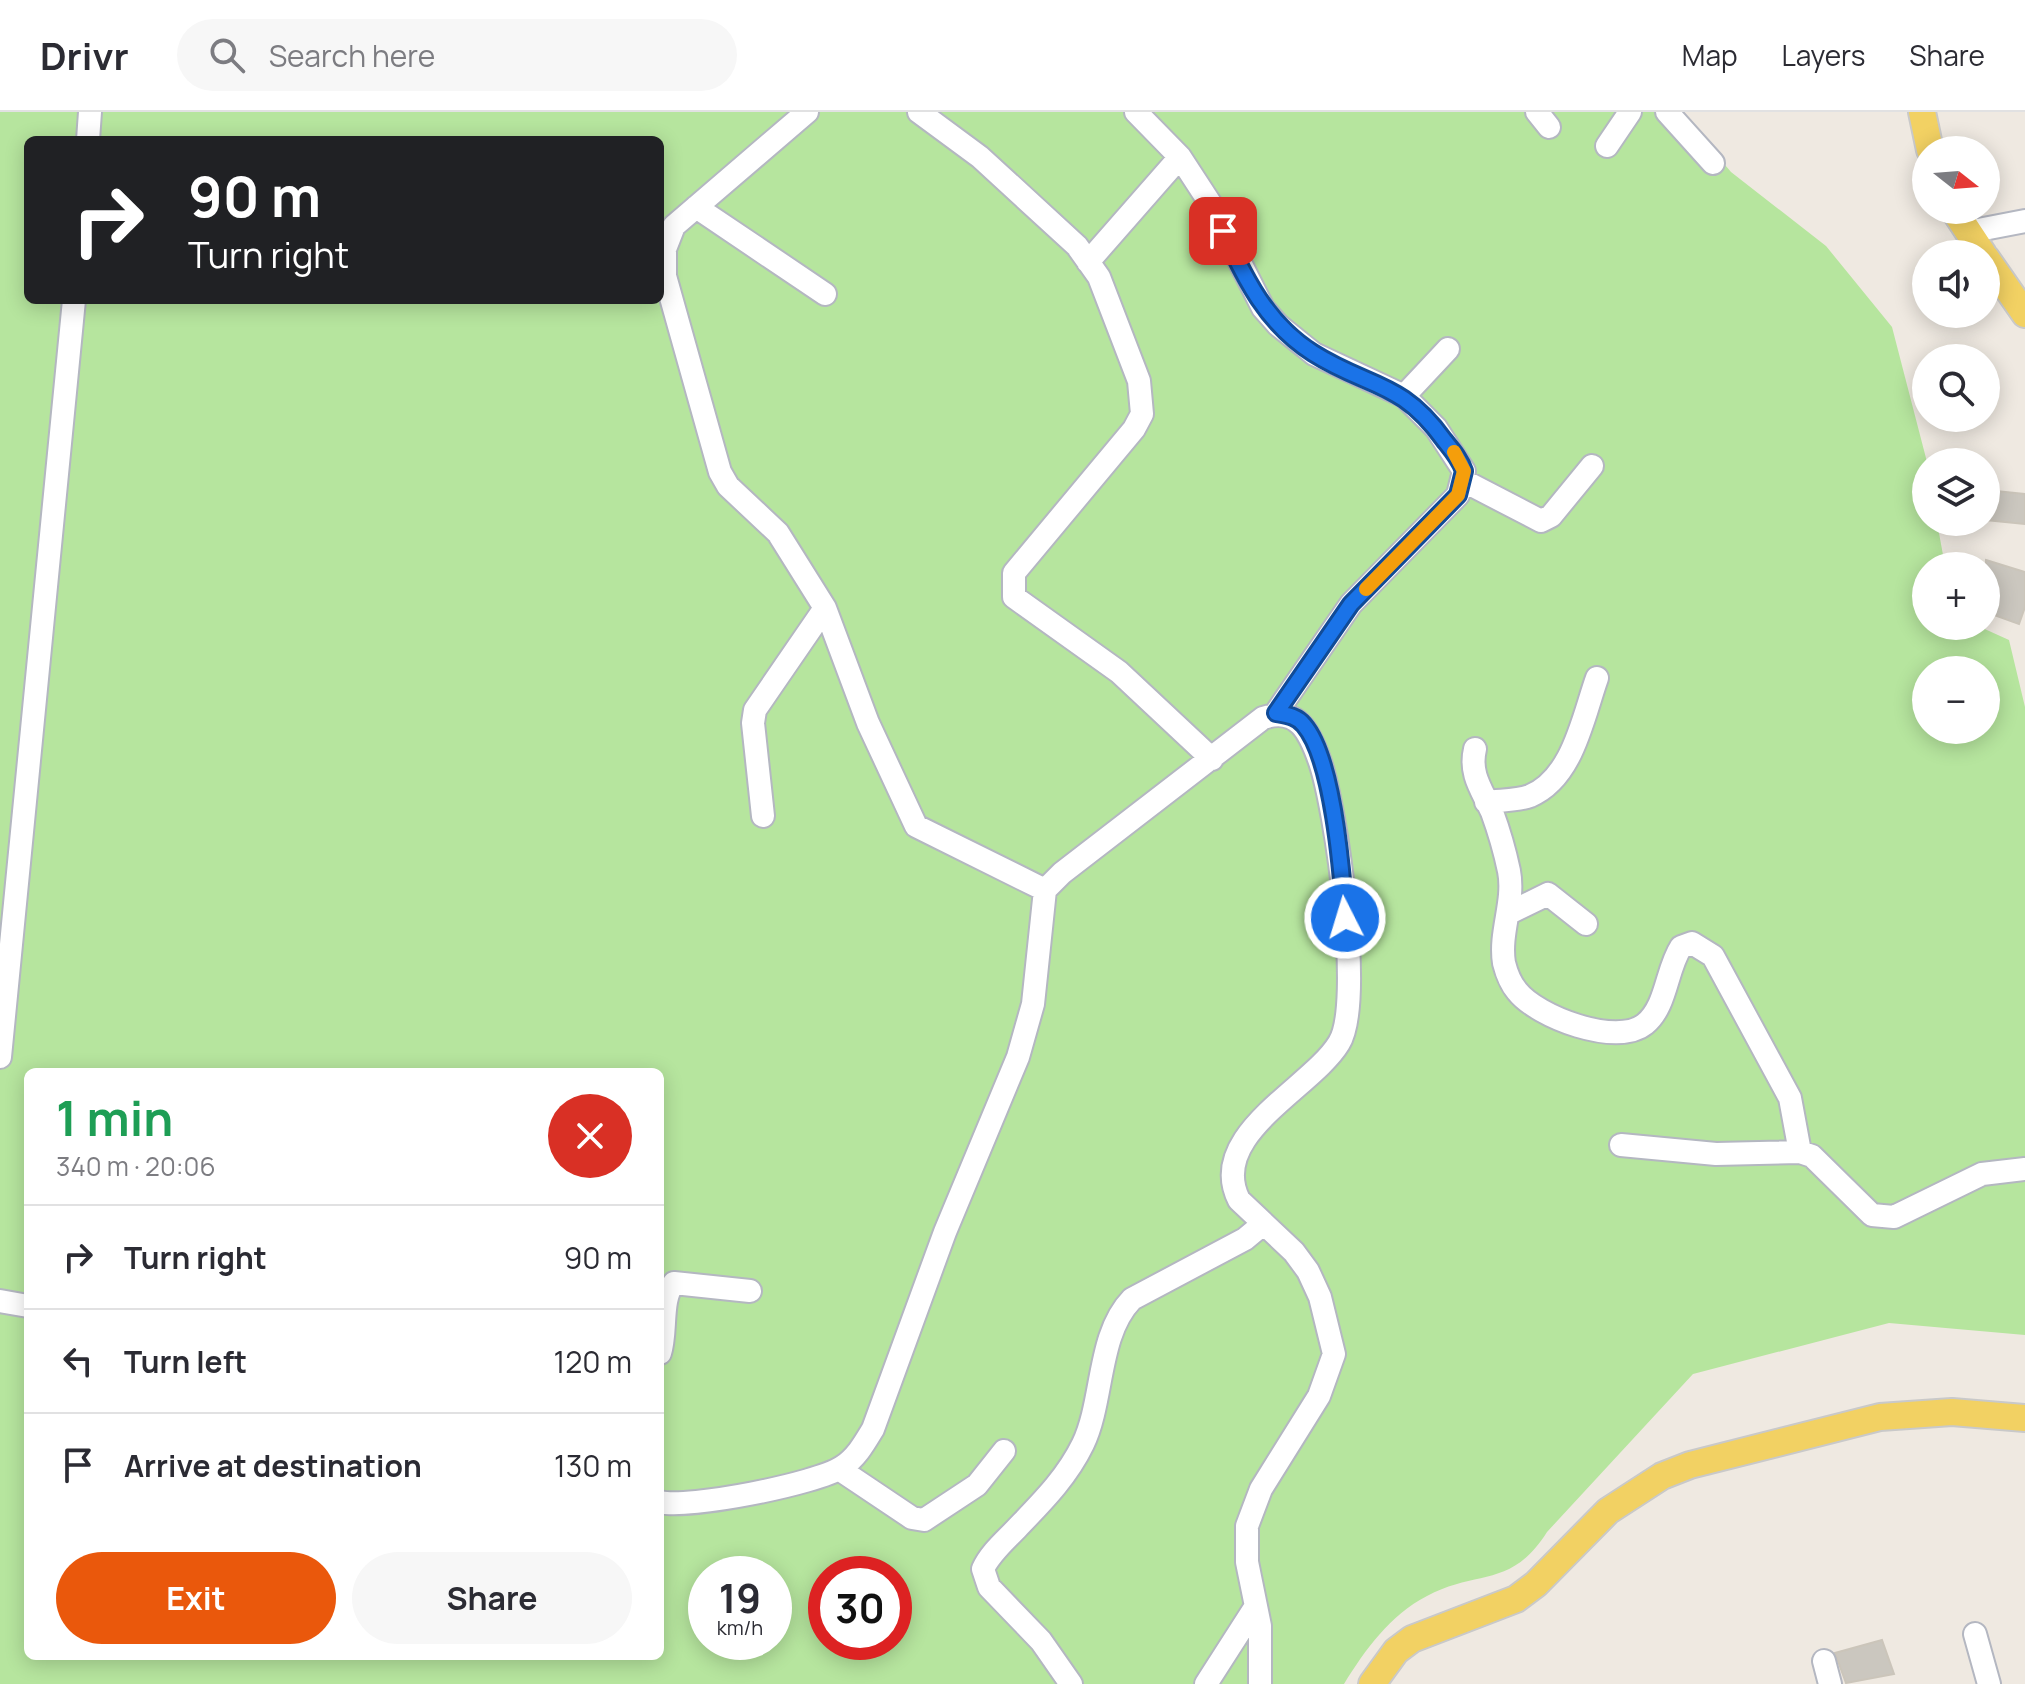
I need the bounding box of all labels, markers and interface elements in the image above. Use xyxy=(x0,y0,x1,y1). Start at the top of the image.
search box xyxy=(177,19,737,91)
text: Drivr xyxy=(40,29,129,81)
icon: search xyxy=(205,33,249,77)
text: Search here xyxy=(269,35,435,76)
text: Map xyxy=(1682,36,1738,74)
text: Layers xyxy=(1782,36,1865,74)
text: Share xyxy=(1909,36,1985,74)
north arrow xyxy=(1912,136,2000,224)
map controls xyxy=(1912,136,2000,744)
text: 90 m xyxy=(188,157,321,234)
icon: right xyxy=(56,168,160,272)
pin xyxy=(1189,197,1257,265)
icon: arrive xyxy=(1201,209,1245,253)
text: Turn right xyxy=(188,230,349,279)
button: sound xyxy=(1912,240,2000,328)
button: search xyxy=(1912,344,2000,432)
button: layers xyxy=(1912,448,2000,536)
button: + xyxy=(1912,552,2000,640)
button: − xyxy=(1912,656,2000,744)
position arrow xyxy=(1303,876,1387,960)
text: 1 min xyxy=(56,1085,173,1150)
button: close xyxy=(548,1094,632,1178)
text: 340 m · 20:06 xyxy=(56,1148,216,1184)
icon: right xyxy=(56,1235,100,1279)
text: Turn right xyxy=(124,1237,267,1278)
text: 90 m xyxy=(564,1237,632,1278)
icon: left xyxy=(56,1339,100,1383)
text: Turn left xyxy=(124,1341,247,1382)
text: 120 m xyxy=(553,1341,632,1382)
icon: arrive xyxy=(56,1443,100,1487)
text: Arrive at destination xyxy=(124,1445,422,1486)
text: 130 m xyxy=(554,1445,632,1486)
button: Exit xyxy=(56,1552,336,1644)
button: Share xyxy=(352,1552,632,1644)
speed limit sign: 30 xyxy=(808,1556,912,1660)
text: 19 xyxy=(719,1570,761,1625)
text: km/h xyxy=(717,1614,763,1641)

